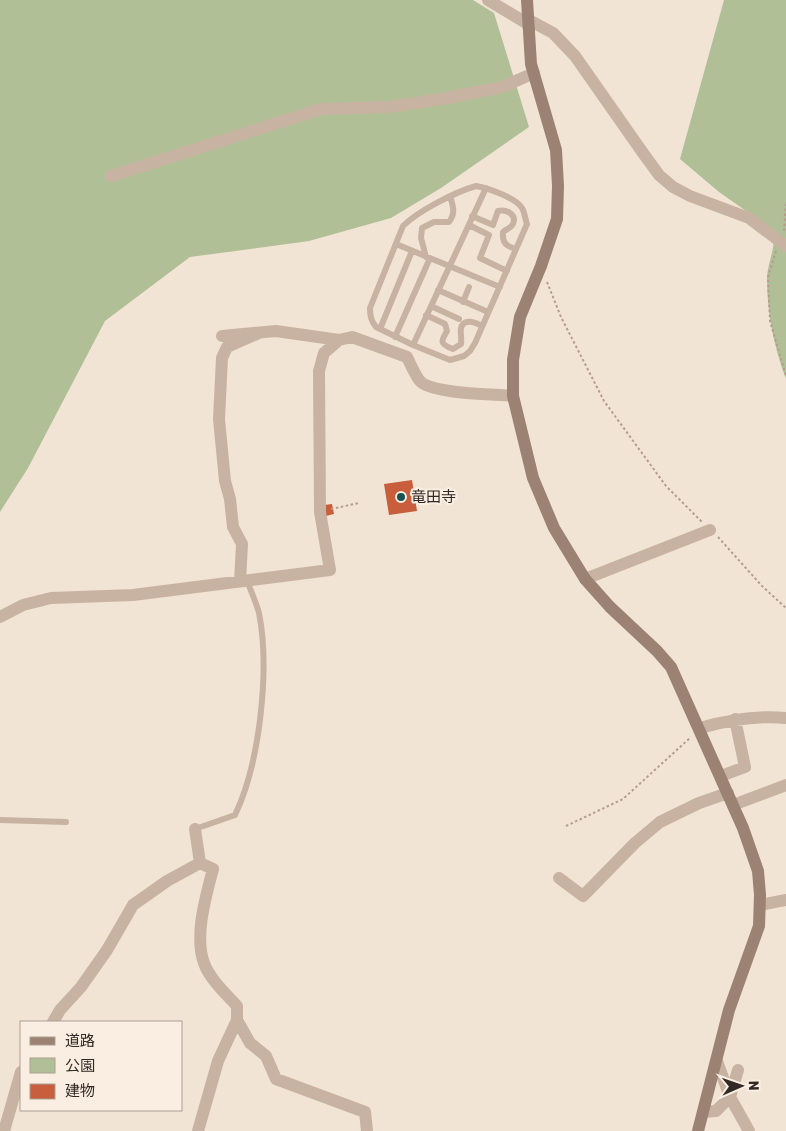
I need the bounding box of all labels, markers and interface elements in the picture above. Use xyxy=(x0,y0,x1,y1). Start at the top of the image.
place label: 竜田寺 xyxy=(411,488,456,506)
marker: 竜田寺 xyxy=(395,491,407,503)
legend xyxy=(20,1021,182,1111)
text: 道路 xyxy=(65,1032,95,1050)
text: 公園 xyxy=(65,1057,95,1075)
north arrow xyxy=(716,1061,766,1111)
text: N xyxy=(745,1080,762,1091)
text: 建物 xyxy=(65,1082,95,1100)

